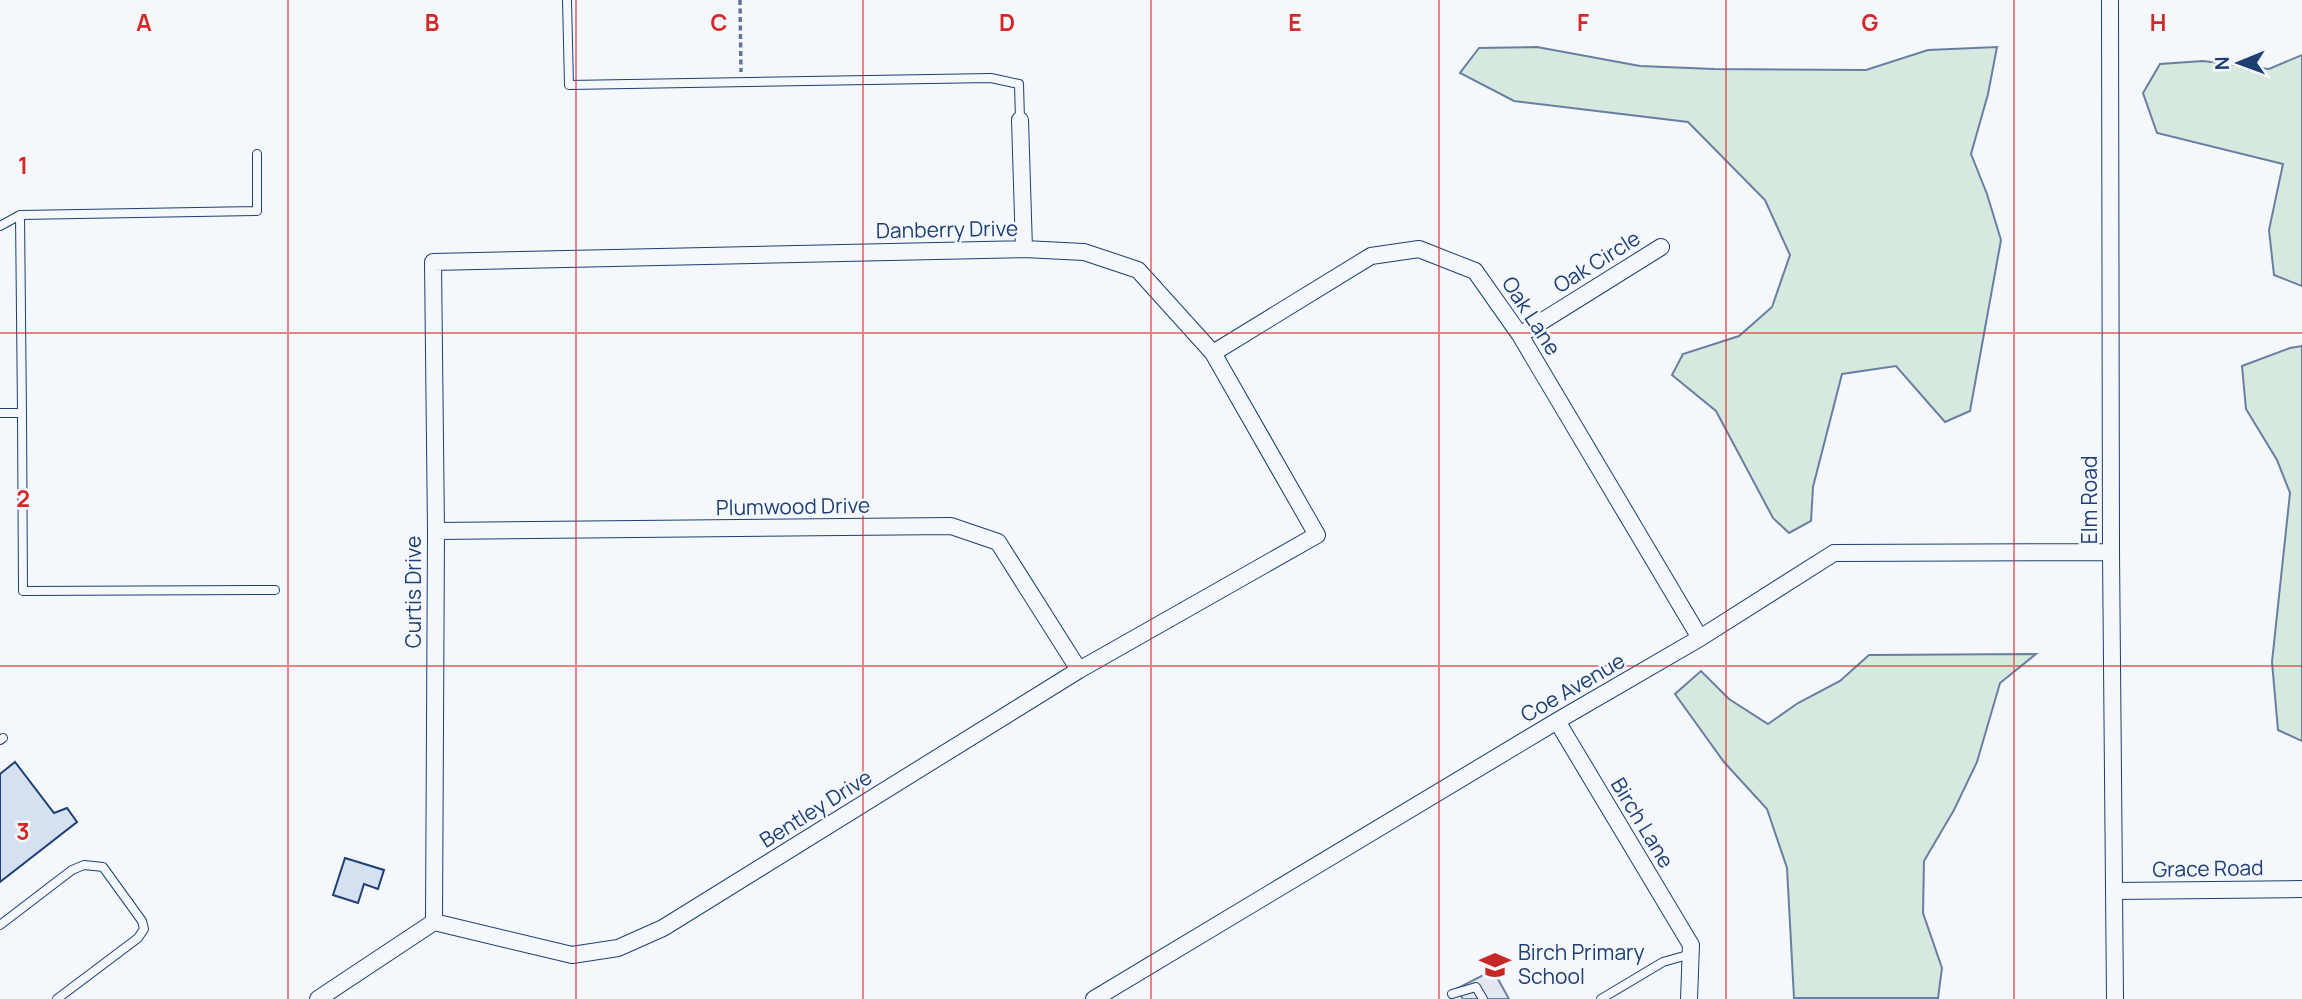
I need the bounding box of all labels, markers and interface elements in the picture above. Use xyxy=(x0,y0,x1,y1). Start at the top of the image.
text: A xyxy=(136,6,152,38)
text: B xyxy=(425,6,439,38)
text: C xyxy=(711,6,728,38)
text: D xyxy=(999,6,1015,38)
text: E xyxy=(1288,6,1302,38)
text: F xyxy=(1577,6,1589,38)
text: G xyxy=(1862,6,1879,38)
text: H xyxy=(2150,6,2166,38)
north arrow xyxy=(2204,28,2274,98)
text: N xyxy=(2209,56,2235,70)
text: 1 xyxy=(18,149,28,181)
street label: Danberry Drive xyxy=(876,214,1018,244)
street label: Oak Circle xyxy=(1548,224,1645,299)
street label: Oak Lane xyxy=(1496,271,1568,360)
street label: Elm Road xyxy=(2075,456,2103,544)
text: 2 xyxy=(16,482,30,514)
street label: Plumwood Drive xyxy=(716,491,870,521)
street label: Curtis Drive xyxy=(399,536,427,648)
street label: Coe Avenue xyxy=(1515,646,1630,728)
street label: Bentley Drive xyxy=(754,763,877,854)
street label: Birch Lane xyxy=(1605,772,1681,873)
text: 3 xyxy=(16,815,30,847)
street label: Grace Road xyxy=(2152,853,2264,883)
place label: Birch Primary School xyxy=(1518,938,1645,990)
school or university icon: Birch Primary School xyxy=(1478,948,1512,982)

